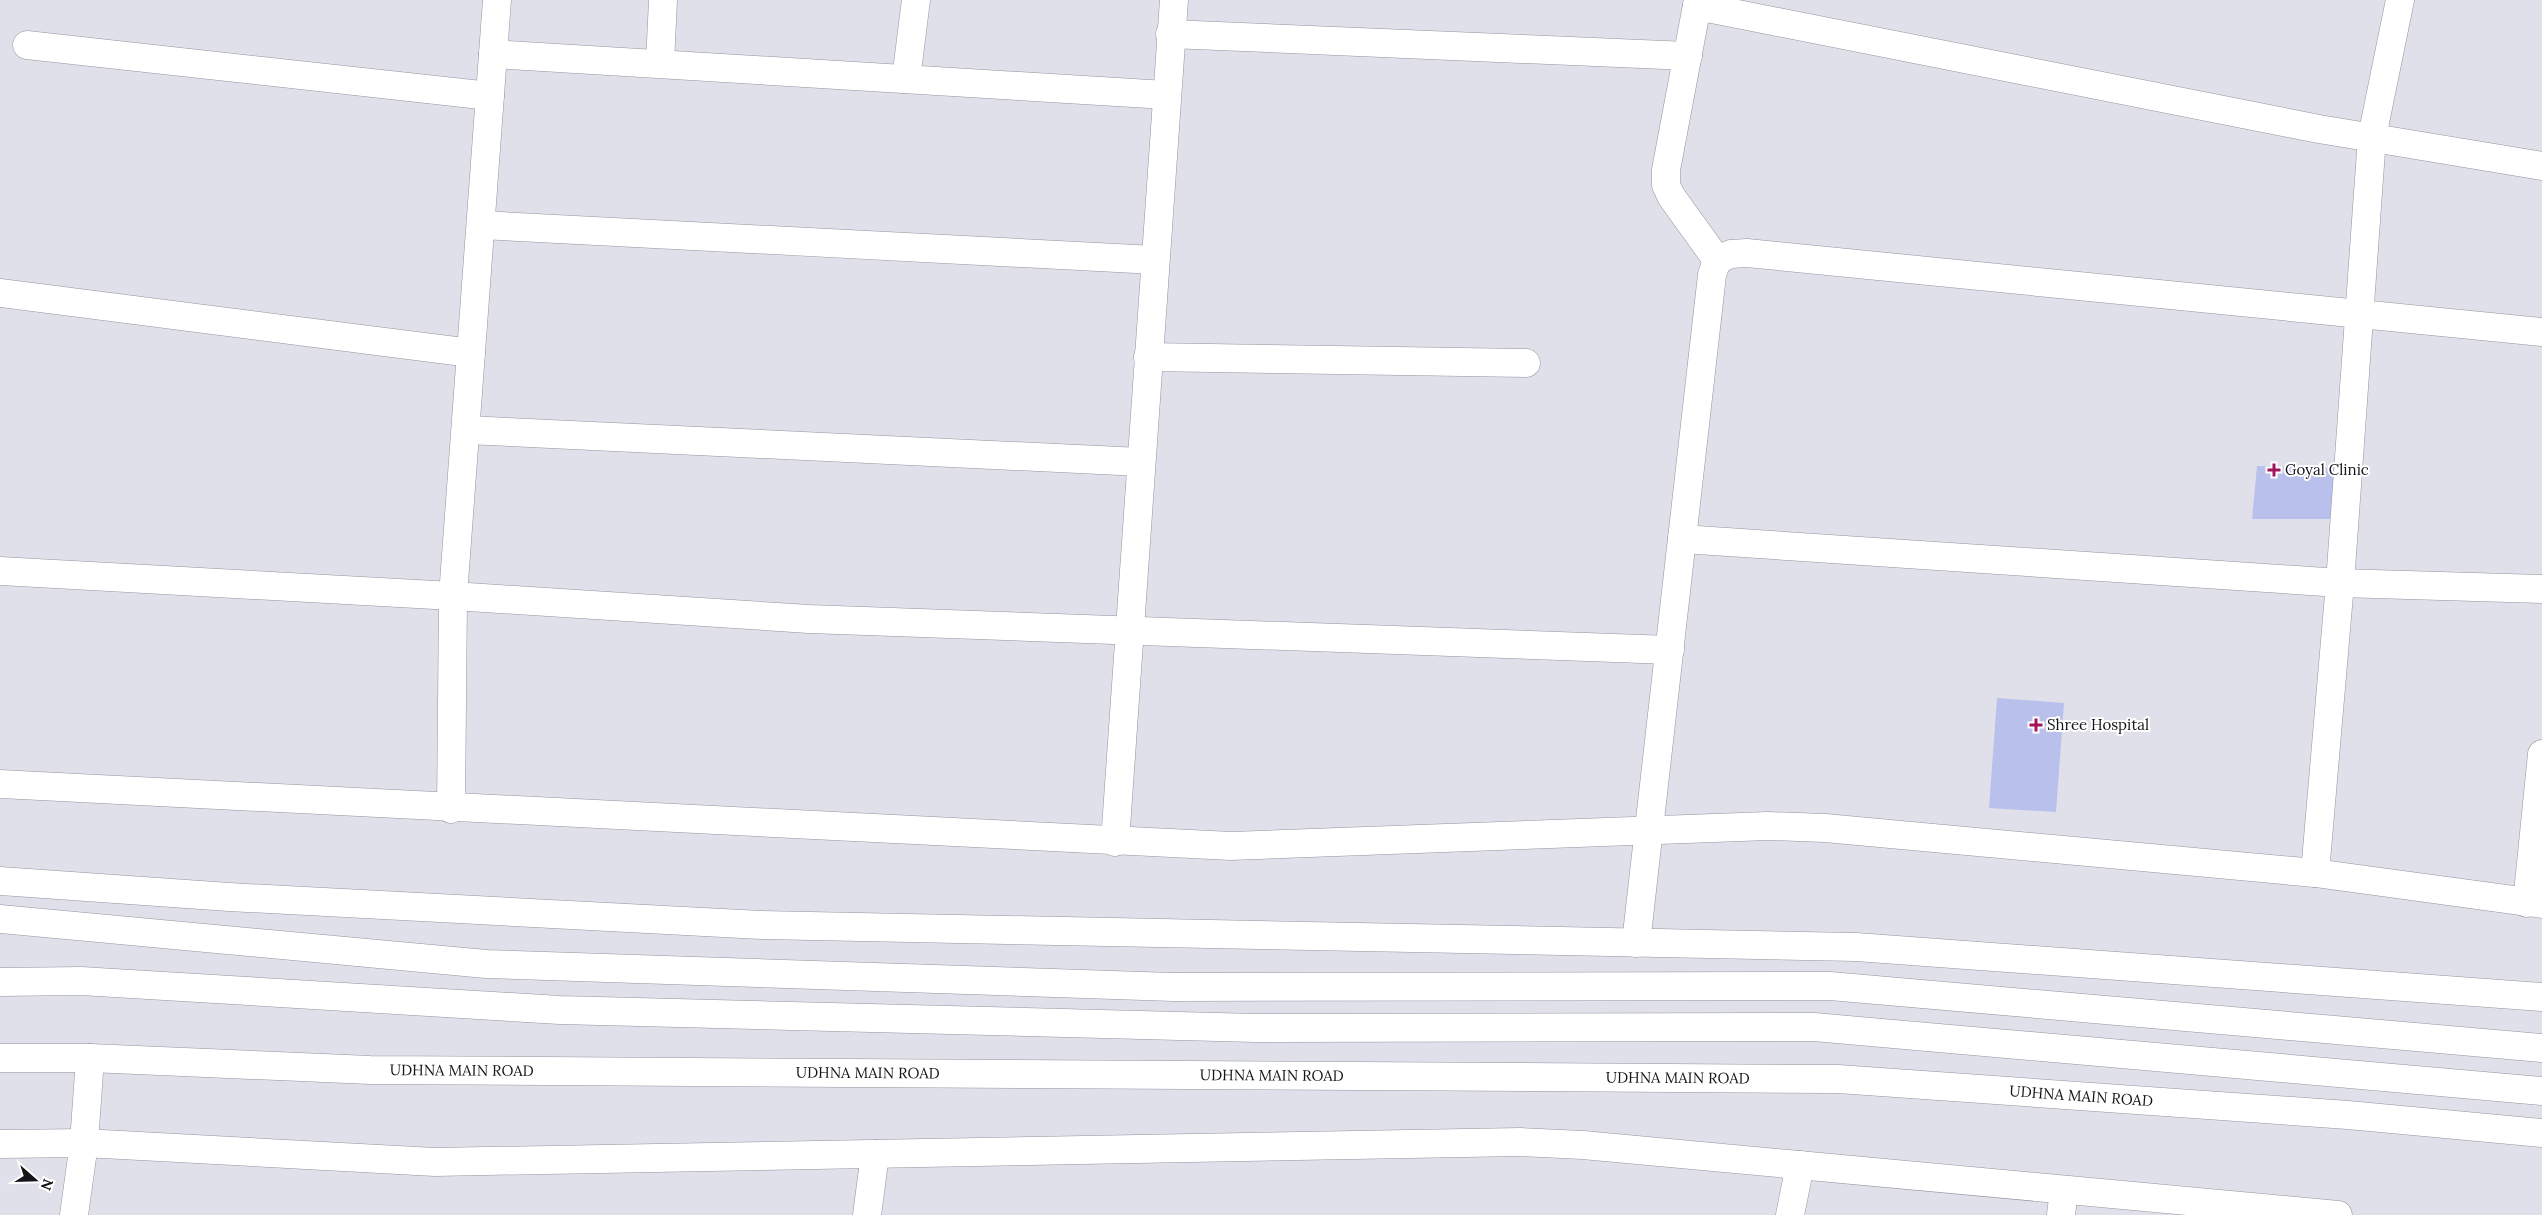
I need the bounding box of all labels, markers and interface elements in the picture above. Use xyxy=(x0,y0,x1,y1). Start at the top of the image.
place label: Goyal Clinic xyxy=(2285,460,2369,479)
marker: Goyal Clinic xyxy=(2267,463,2281,477)
place label: Shree Hospital xyxy=(2047,715,2149,734)
marker: Shree Hospital xyxy=(2029,718,2043,732)
street label: UDHNA MAIN ROAD xyxy=(390,1060,534,1080)
street label: UDHNA MAIN ROAD xyxy=(796,1063,940,1082)
street label: UDHNA MAIN ROAD xyxy=(1200,1065,1344,1085)
street label: UDHNA MAIN ROAD xyxy=(1606,1068,1750,1087)
street label: UDHNA MAIN ROAD xyxy=(2009,1081,2154,1110)
north arrow xyxy=(10,1155,60,1205)
text: N xyxy=(37,1176,58,1193)

